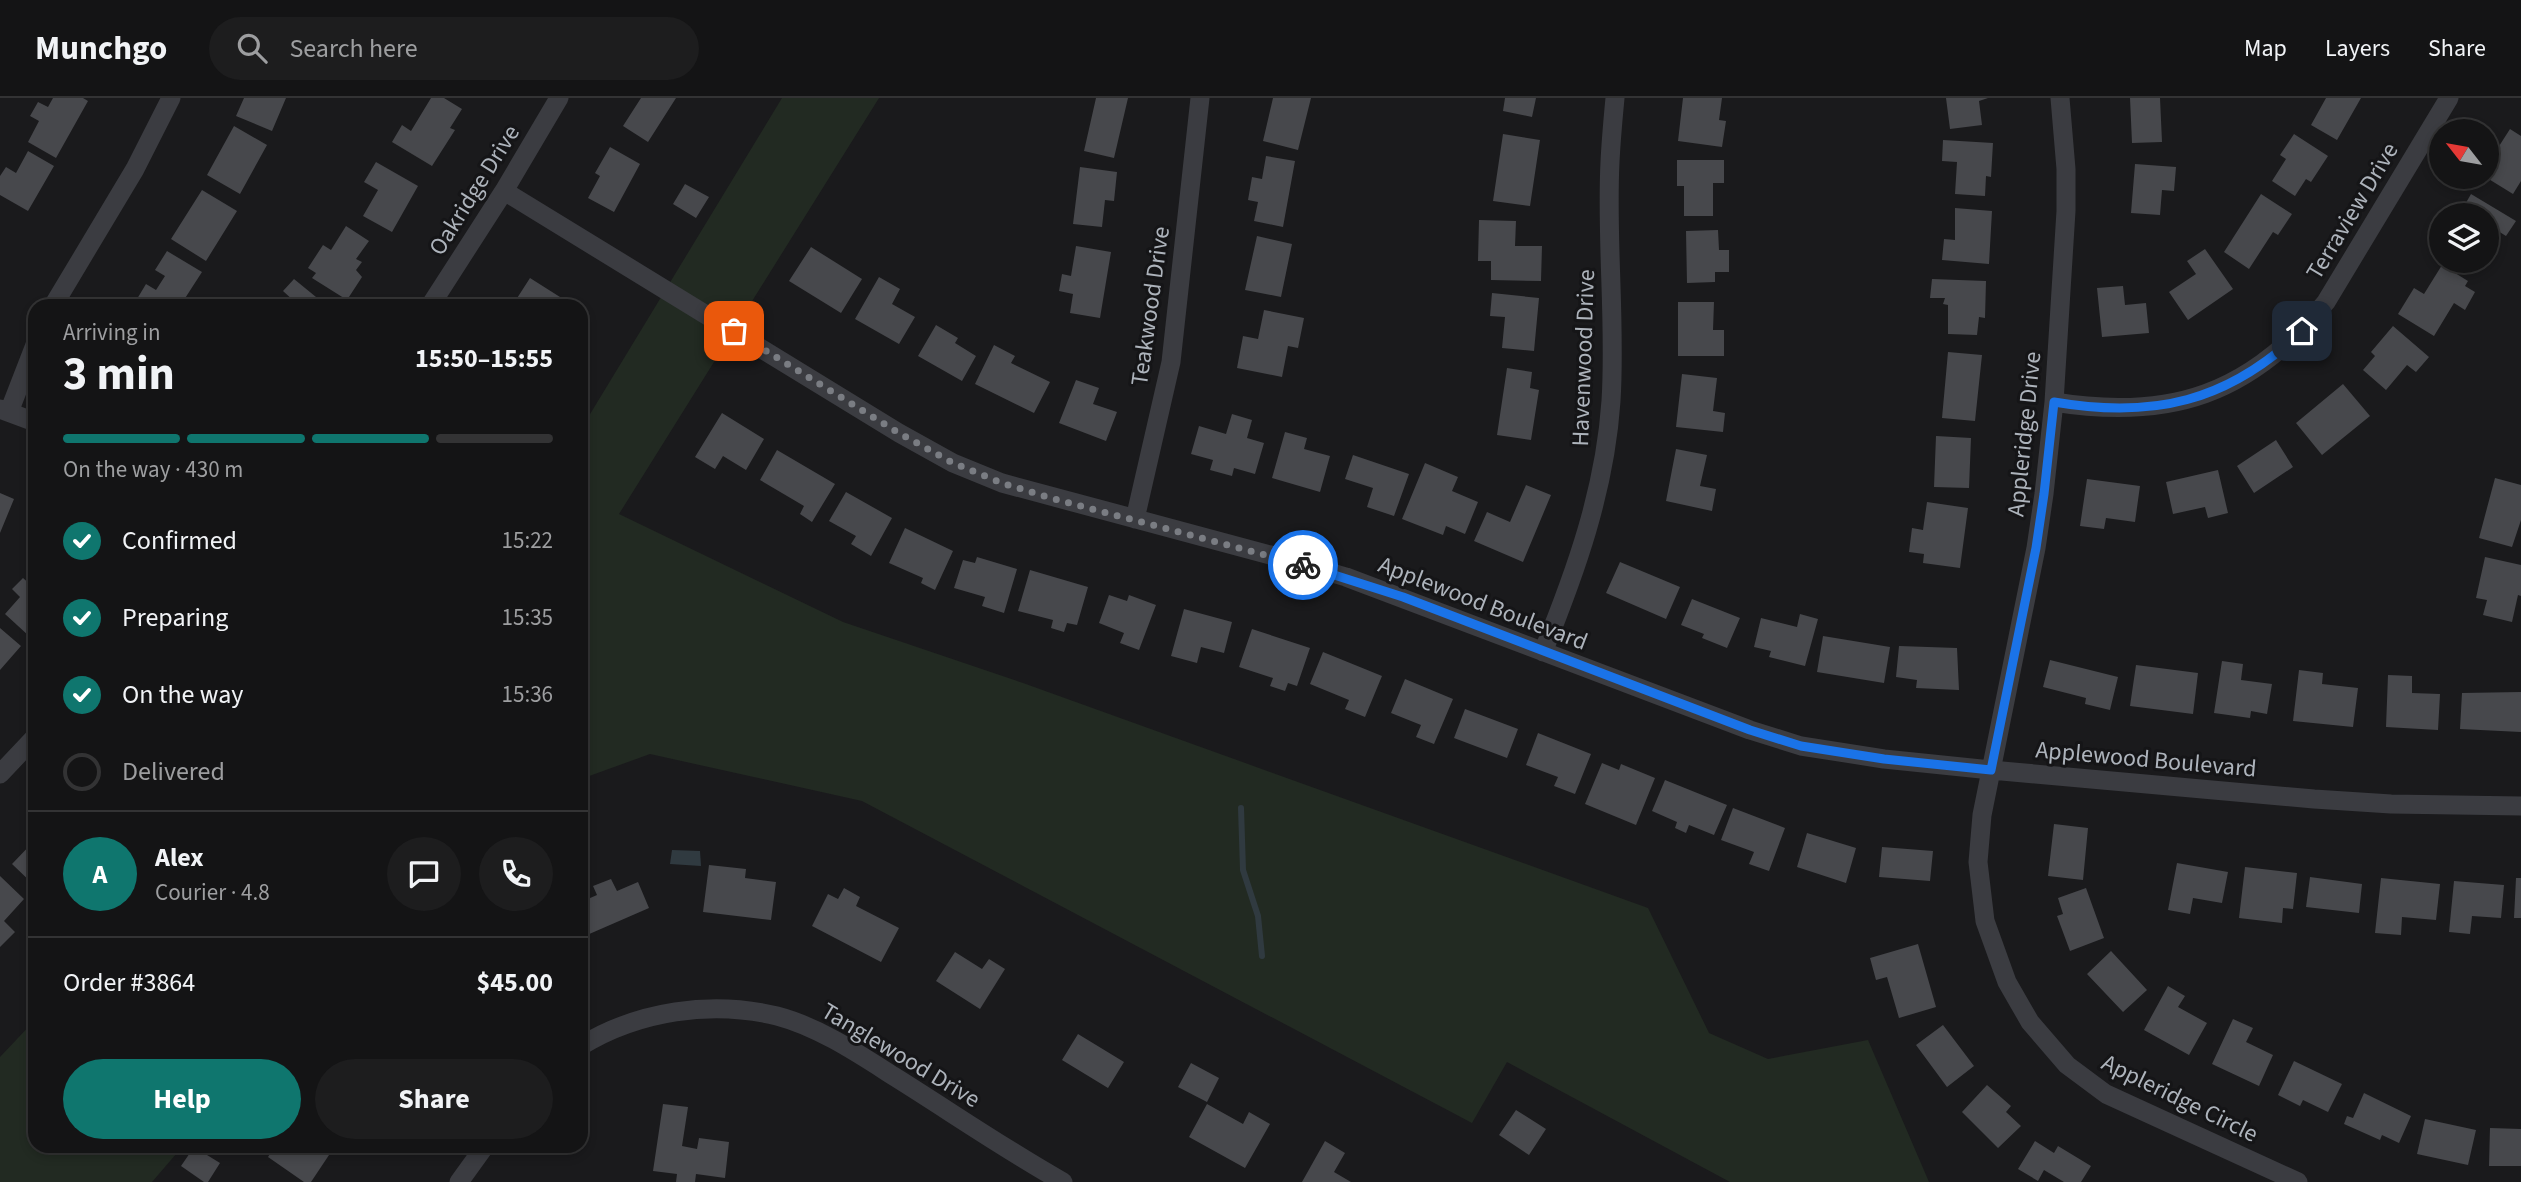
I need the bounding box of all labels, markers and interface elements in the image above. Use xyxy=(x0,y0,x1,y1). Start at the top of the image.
search box xyxy=(209,17,699,80)
text: Munchgo xyxy=(35,25,167,72)
icon: search xyxy=(233,29,271,67)
text: Search here xyxy=(289,30,418,67)
text: Map xyxy=(2244,31,2287,66)
text: Layers xyxy=(2325,31,2390,66)
text: Share xyxy=(2428,31,2486,66)
street label: Oakridge Drive xyxy=(420,118,528,262)
north arrow xyxy=(2429,119,2499,189)
map controls xyxy=(2429,119,2499,273)
street label: Terraview Drive xyxy=(2298,136,2407,287)
button: layers xyxy=(2429,203,2499,273)
street label: Teakwood Drive xyxy=(1122,224,1179,388)
street label: Havenwood Drive xyxy=(1563,269,1604,447)
pin xyxy=(704,301,764,361)
pin xyxy=(2272,301,2332,361)
icon: bag xyxy=(715,312,753,350)
icon: home xyxy=(2283,312,2321,350)
text: Arriving in xyxy=(63,316,161,349)
text: 15:50–15:55 xyxy=(415,340,553,377)
text: 3 min xyxy=(63,342,175,407)
street label: Appleridge Drive xyxy=(1998,350,2051,518)
text: On the way · 430 m xyxy=(63,453,243,486)
icon: check xyxy=(63,522,101,560)
text: Confirmed xyxy=(122,522,237,559)
text: 15:22 xyxy=(502,524,553,557)
courier xyxy=(1268,530,1338,600)
icon: bike xyxy=(1284,546,1322,584)
street label: Applewood Boulevard xyxy=(1373,547,1593,660)
icon: check xyxy=(63,599,101,637)
text: Preparing xyxy=(122,599,228,636)
text: 15:35 xyxy=(502,601,553,634)
icon: check xyxy=(63,676,101,714)
text: On the way xyxy=(122,676,243,713)
text: 15:36 xyxy=(502,678,553,711)
street label: Applewood Boulevard xyxy=(2034,732,2258,787)
text: Delivered xyxy=(122,753,225,790)
button: chat xyxy=(387,837,461,911)
button: phone xyxy=(479,837,553,911)
text: Alex xyxy=(155,839,204,876)
text: A xyxy=(93,856,107,893)
text: Courier · 4.8 xyxy=(155,876,270,909)
text: Order #3864 xyxy=(63,964,195,1001)
text: $45.00 xyxy=(477,964,553,1001)
street label: Tanglewood Drive xyxy=(815,994,987,1117)
street label: Appleridge Circle xyxy=(2096,1045,2264,1152)
button: Help xyxy=(63,1059,301,1139)
button: Share xyxy=(315,1059,553,1139)

